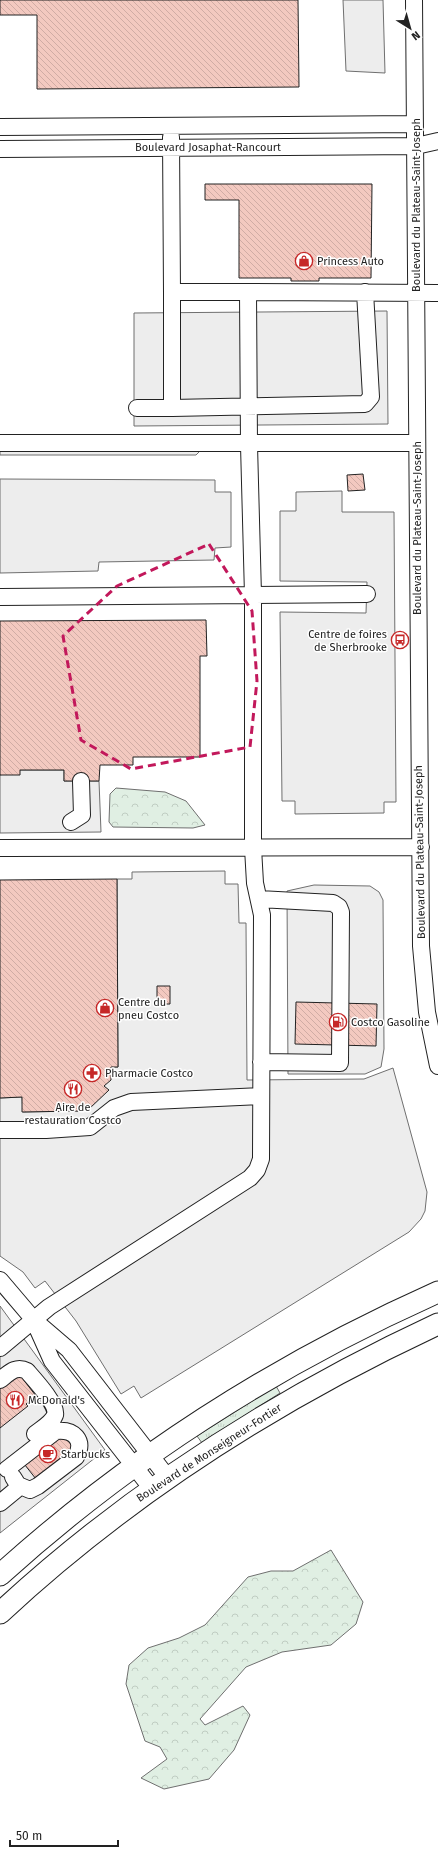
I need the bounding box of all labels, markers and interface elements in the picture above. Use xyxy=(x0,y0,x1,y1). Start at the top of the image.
north arrow xyxy=(390,8,430,48)
text: N xyxy=(409,28,423,43)
street label: Boulevard du Plateau-Saint-Joseph xyxy=(410,118,423,292)
street label: Boulevard Josaphat-Rancourt xyxy=(135,141,281,154)
shop icon: Princess Auto xyxy=(294,251,314,271)
place label: Princess Auto xyxy=(317,255,384,268)
street label: Boulevard du Plateau-Saint-Joseph xyxy=(411,441,424,615)
place label: Centre de foires de Sherbrooke xyxy=(308,628,387,654)
bus stop icon: Centre de foires de Sherbrooke xyxy=(390,630,410,650)
street label: Boulevard du Plateau-Saint-Joseph xyxy=(412,765,428,939)
place label: Centre du pneu Costco xyxy=(118,996,179,1022)
shop icon: Centre du pneu Costco xyxy=(95,998,115,1018)
fuel station icon: Costco Gasoline xyxy=(328,1012,348,1032)
place label: Costco Gasoline xyxy=(351,1016,430,1029)
pharmacy icon: Pharmacie Costco xyxy=(82,1063,102,1083)
place label: Pharmacie Costco xyxy=(105,1067,193,1080)
restaurant icon: Aire de restauration Costco xyxy=(63,1079,83,1099)
place label: Aire de restauration Costco xyxy=(25,1101,121,1127)
restaurant icon: McDonald's xyxy=(5,1390,25,1410)
place label: McDonald's xyxy=(28,1394,85,1407)
street label: Boulevard de Monseigneur-Fortier xyxy=(134,1401,285,1505)
cafe icon: Starbucks xyxy=(38,1444,58,1464)
place label: Starbucks xyxy=(61,1448,110,1461)
scale bar xyxy=(10,1822,118,1848)
text: 50 m xyxy=(16,1829,42,1843)

